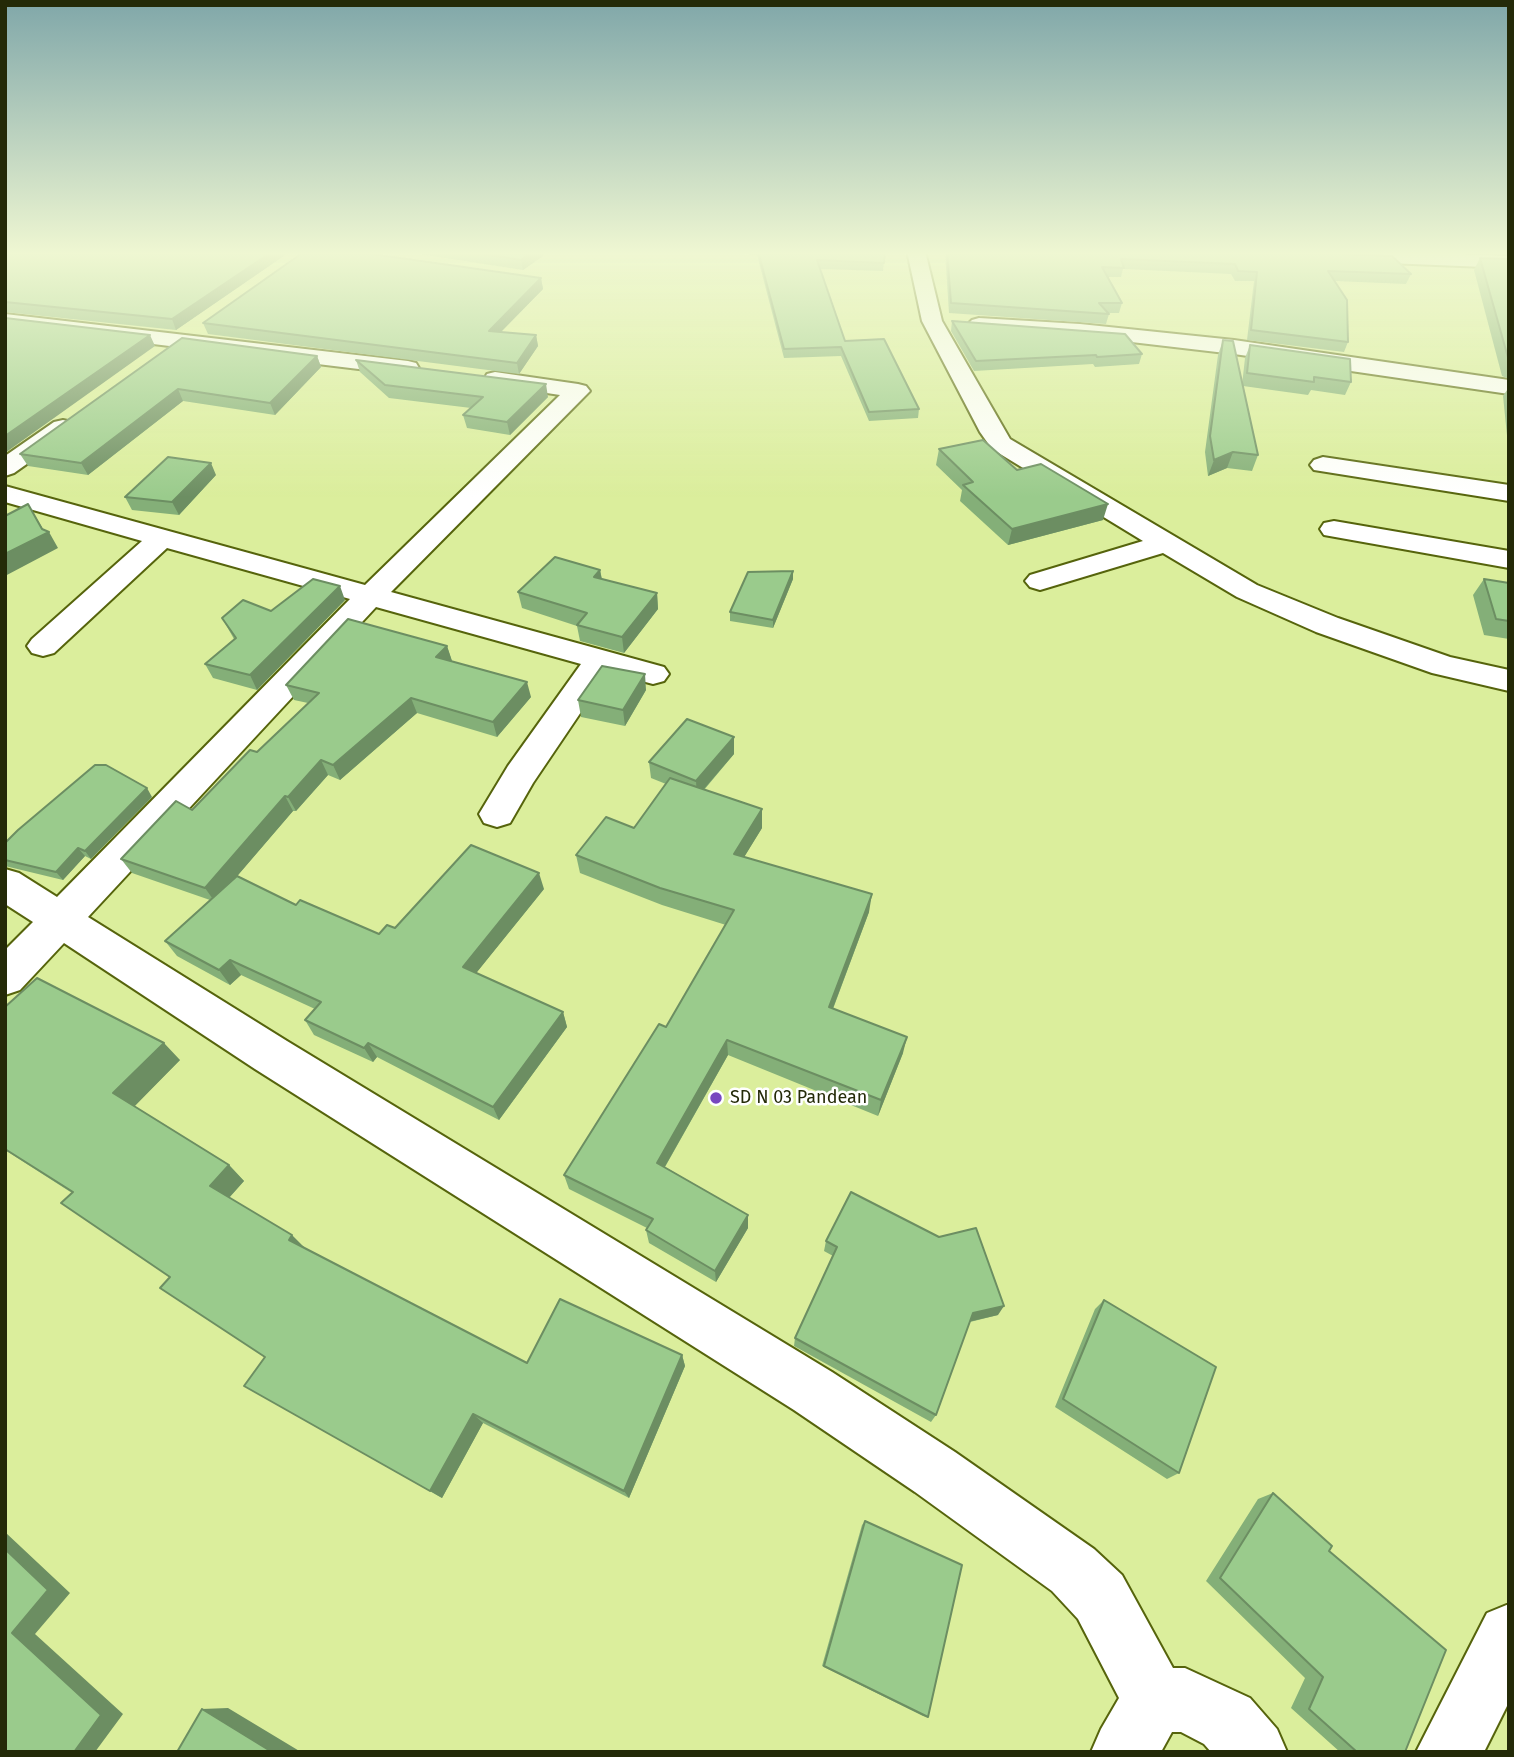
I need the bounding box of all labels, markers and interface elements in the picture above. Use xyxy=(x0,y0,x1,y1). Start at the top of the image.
place label: SD N 03 Pandean xyxy=(730,1087,867,1109)
marker: SD N 03 Pandean xyxy=(708,1090,724,1106)

